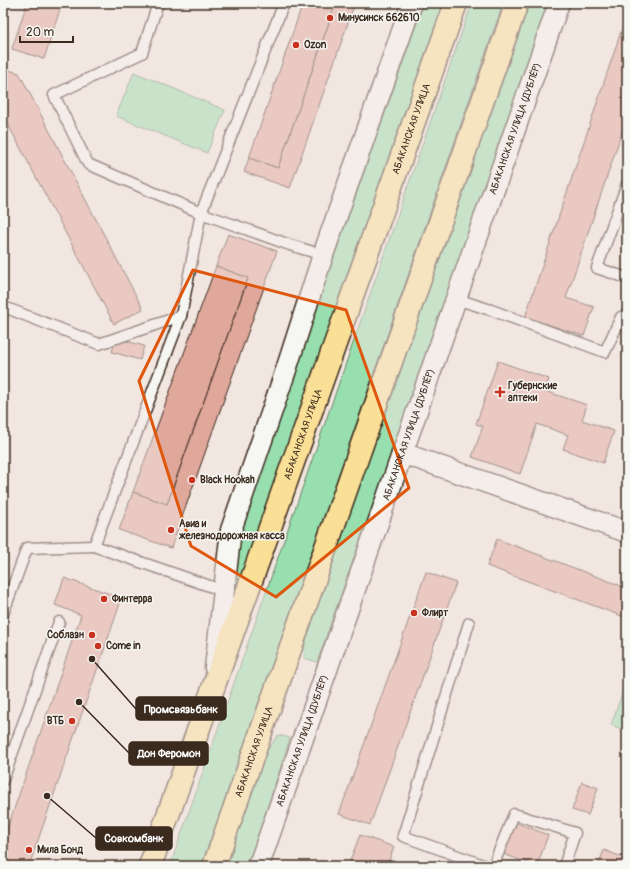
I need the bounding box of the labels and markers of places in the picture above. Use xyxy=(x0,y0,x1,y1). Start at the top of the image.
place label: Минусинск 662610 xyxy=(338,12,420,24)
marker: Минусинск 662610 xyxy=(325,13,335,23)
place label: Ozon xyxy=(304,39,327,51)
marker: Ozon xyxy=(291,40,301,50)
place label: Губернские аптеки xyxy=(508,380,558,404)
marker: Губернские аптеки xyxy=(495,387,505,397)
place label: Black Hookah xyxy=(200,474,255,486)
marker: Black Hookah xyxy=(187,475,197,485)
place label: Авиа и железнодорожная касса xyxy=(178,518,285,542)
marker: Авиа и железнодорожная касса xyxy=(166,525,176,535)
place label: Финтерра xyxy=(111,593,153,605)
marker: Финтерра xyxy=(99,594,109,604)
place label: Флирт xyxy=(421,607,449,619)
marker: Флирт xyxy=(409,608,419,618)
place label: Соблазн xyxy=(47,629,84,641)
marker: Соблазн xyxy=(87,630,97,640)
place label: Come in xyxy=(106,640,141,652)
marker: Come in xyxy=(93,641,103,651)
callout: Промсвязьбанк xyxy=(136,697,226,720)
place label: ВТБ xyxy=(47,715,64,727)
marker: ВТБ xyxy=(67,716,77,726)
callout: Дон Феромон xyxy=(129,742,208,765)
callout: Совкомбанк xyxy=(96,827,172,850)
place label: Мила Бонд xyxy=(37,844,84,856)
marker: Мила Бонд xyxy=(24,845,34,855)

